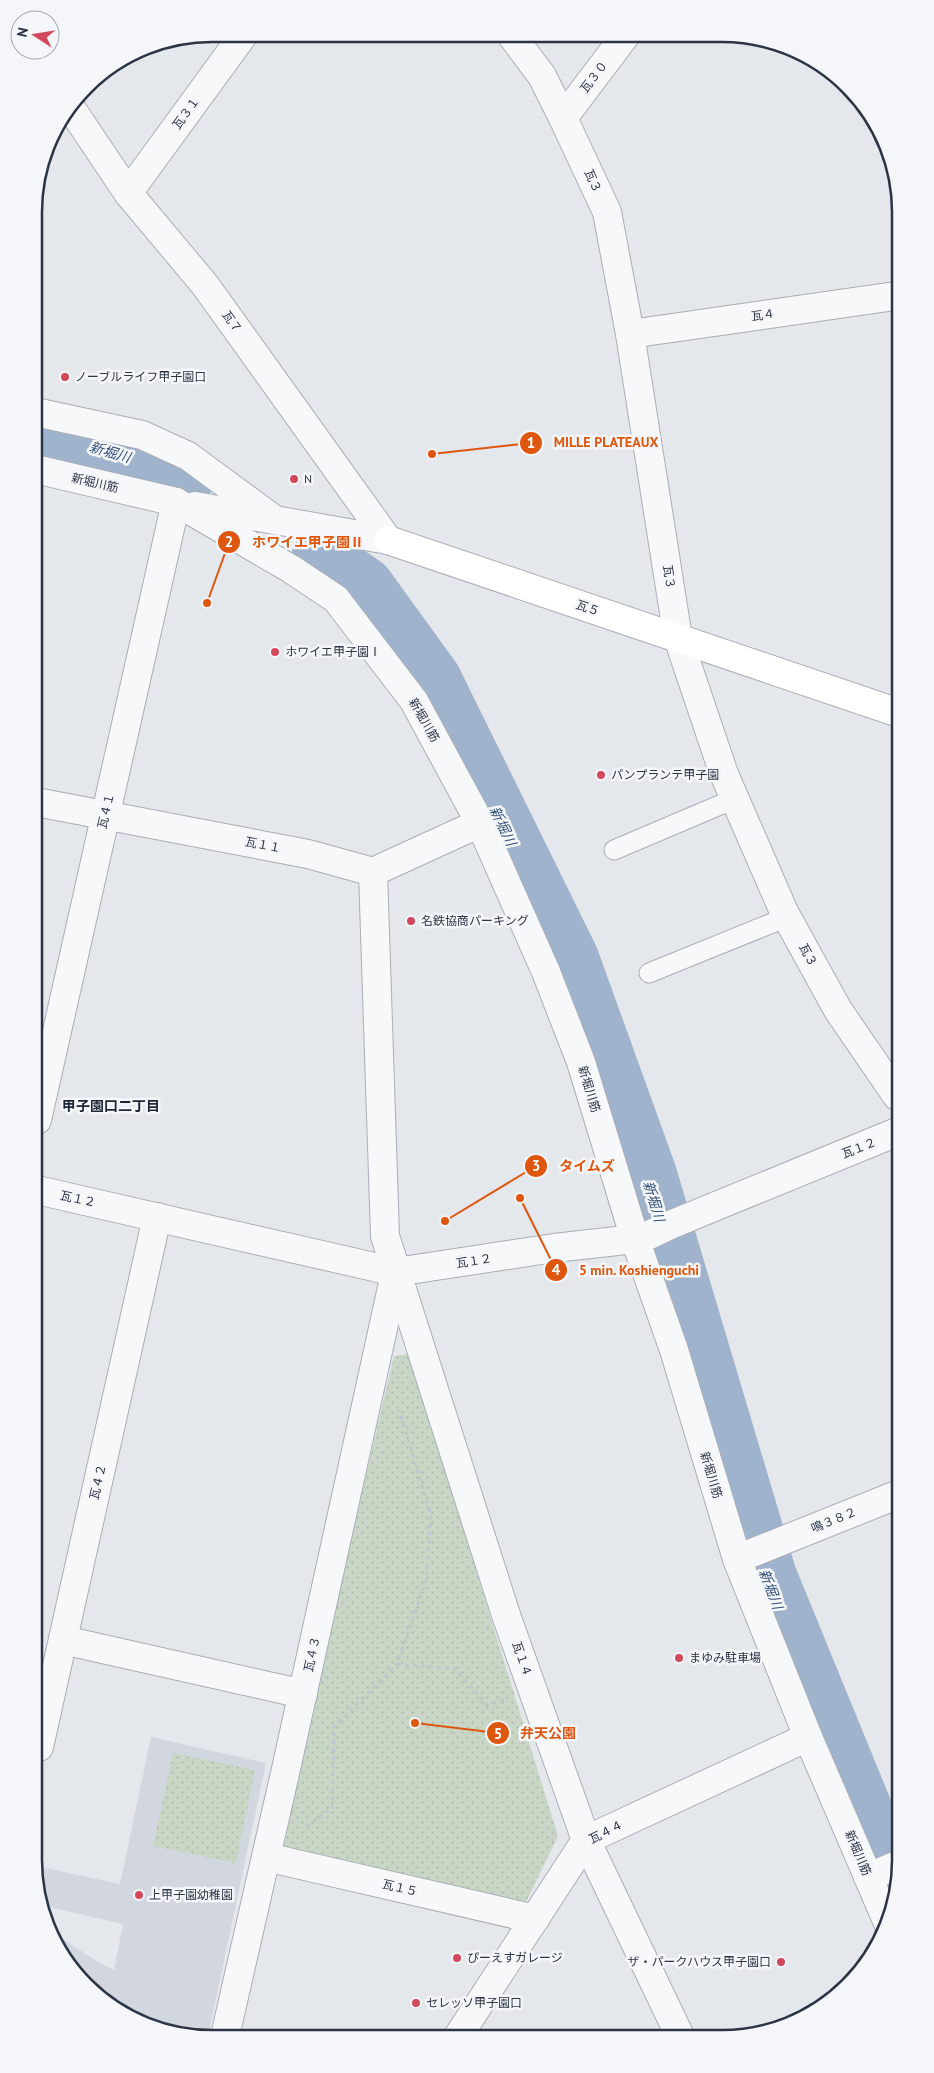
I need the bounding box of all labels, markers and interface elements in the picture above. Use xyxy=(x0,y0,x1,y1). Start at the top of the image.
north arrow xyxy=(10,10,60,60)
text: N xyxy=(13,26,32,39)
street label: 瓦３０ xyxy=(577,58,610,96)
street label: 瓦３１ xyxy=(169,94,202,132)
street label: 瓦３ xyxy=(582,167,605,195)
street label: 瓦４ xyxy=(750,305,776,324)
street label: 瓦７ xyxy=(219,308,246,336)
place label: ノーブルライフ甲子園口 xyxy=(75,369,206,384)
marker: ノーブルライフ甲子園口 xyxy=(59,371,71,383)
callout: MILLE PLATEAUX xyxy=(519,428,668,457)
text: 1 xyxy=(527,433,535,452)
text: MILLE PLATEAUX xyxy=(554,433,658,451)
water label: 新堀川 xyxy=(87,438,135,467)
street label: 新堀川筋 xyxy=(70,470,120,495)
place label: N xyxy=(304,471,312,486)
marker: N xyxy=(288,473,300,485)
callout: ホワイエ甲子園Ⅱ xyxy=(217,527,374,556)
text: 2 xyxy=(225,532,233,551)
text: ホワイエ甲子園Ⅱ xyxy=(252,533,364,551)
street label: 瓦３ xyxy=(660,564,679,590)
street label: 瓦５ xyxy=(574,597,602,619)
place label: ホワイエ甲子園Ⅰ xyxy=(285,644,381,659)
marker: ホワイエ甲子園Ⅰ xyxy=(269,646,281,658)
street label: 新堀川筋 xyxy=(406,695,443,744)
place label: パンプランテ甲子園 xyxy=(611,767,719,782)
marker: パンプランテ甲子園 xyxy=(595,769,607,781)
street label: 瓦４１ xyxy=(94,792,117,830)
water label: 新堀川 xyxy=(486,803,521,851)
street label: 瓦１１ xyxy=(244,834,282,855)
place label: 名鉄協商パーキング xyxy=(421,913,529,928)
marker: 名鉄協商パーキング xyxy=(405,915,417,927)
street label: 瓦３ xyxy=(796,941,821,969)
street label: 新堀川筋 xyxy=(575,1064,604,1114)
district label: 甲子園口二丁目 xyxy=(62,1097,160,1115)
street label: 瓦１２ xyxy=(839,1134,878,1161)
callout: タイムズ xyxy=(524,1151,625,1180)
text: 3 xyxy=(532,1156,540,1175)
text: タイムズ xyxy=(559,1157,615,1175)
water label: 新堀川 xyxy=(639,1178,669,1226)
street label: 瓦１２ xyxy=(59,1187,97,1210)
street label: 瓦１２ xyxy=(455,1250,493,1271)
callout: 5 min. Koshienguchi xyxy=(543,1255,710,1284)
text: 4 xyxy=(552,1260,561,1279)
text: 5 min. Koshienguchi xyxy=(579,1261,699,1279)
street label: 新堀川筋 xyxy=(697,1450,726,1500)
street label: 瓦４２ xyxy=(86,1463,109,1501)
street label: 鳴３８２ xyxy=(809,1504,859,1535)
water label: 新堀川 xyxy=(755,1566,788,1614)
street label: 瓦４３ xyxy=(300,1635,323,1673)
street label: 瓦１４ xyxy=(510,1639,535,1678)
place label: まゆみ駐車場 xyxy=(689,1650,761,1665)
marker: まゆみ駐車場 xyxy=(673,1652,685,1664)
callout: 弁天公園 xyxy=(485,1719,586,1748)
text: 5 xyxy=(494,1724,502,1743)
text: 弁天公園 xyxy=(520,1724,576,1742)
street label: 瓦４４ xyxy=(586,1817,625,1846)
street label: 新堀川筋 xyxy=(842,1828,875,1878)
street label: 瓦１５ xyxy=(381,1876,419,1899)
place label: 上甲子園幼稚園 xyxy=(149,1887,233,1902)
marker: 上甲子園幼稚園 xyxy=(133,1889,145,1901)
place label: ぴーえすガレージ xyxy=(467,1950,563,1965)
marker: ぴーえすガレージ xyxy=(451,1952,463,1964)
place label: ザ・パークハウス甲子園口 xyxy=(628,1954,771,1969)
marker: ザ・パークハウス甲子園口 xyxy=(775,1956,787,1968)
place label: セレッソ甲子園口 xyxy=(426,1995,522,2010)
marker: セレッソ甲子園口 xyxy=(410,1997,422,2009)

